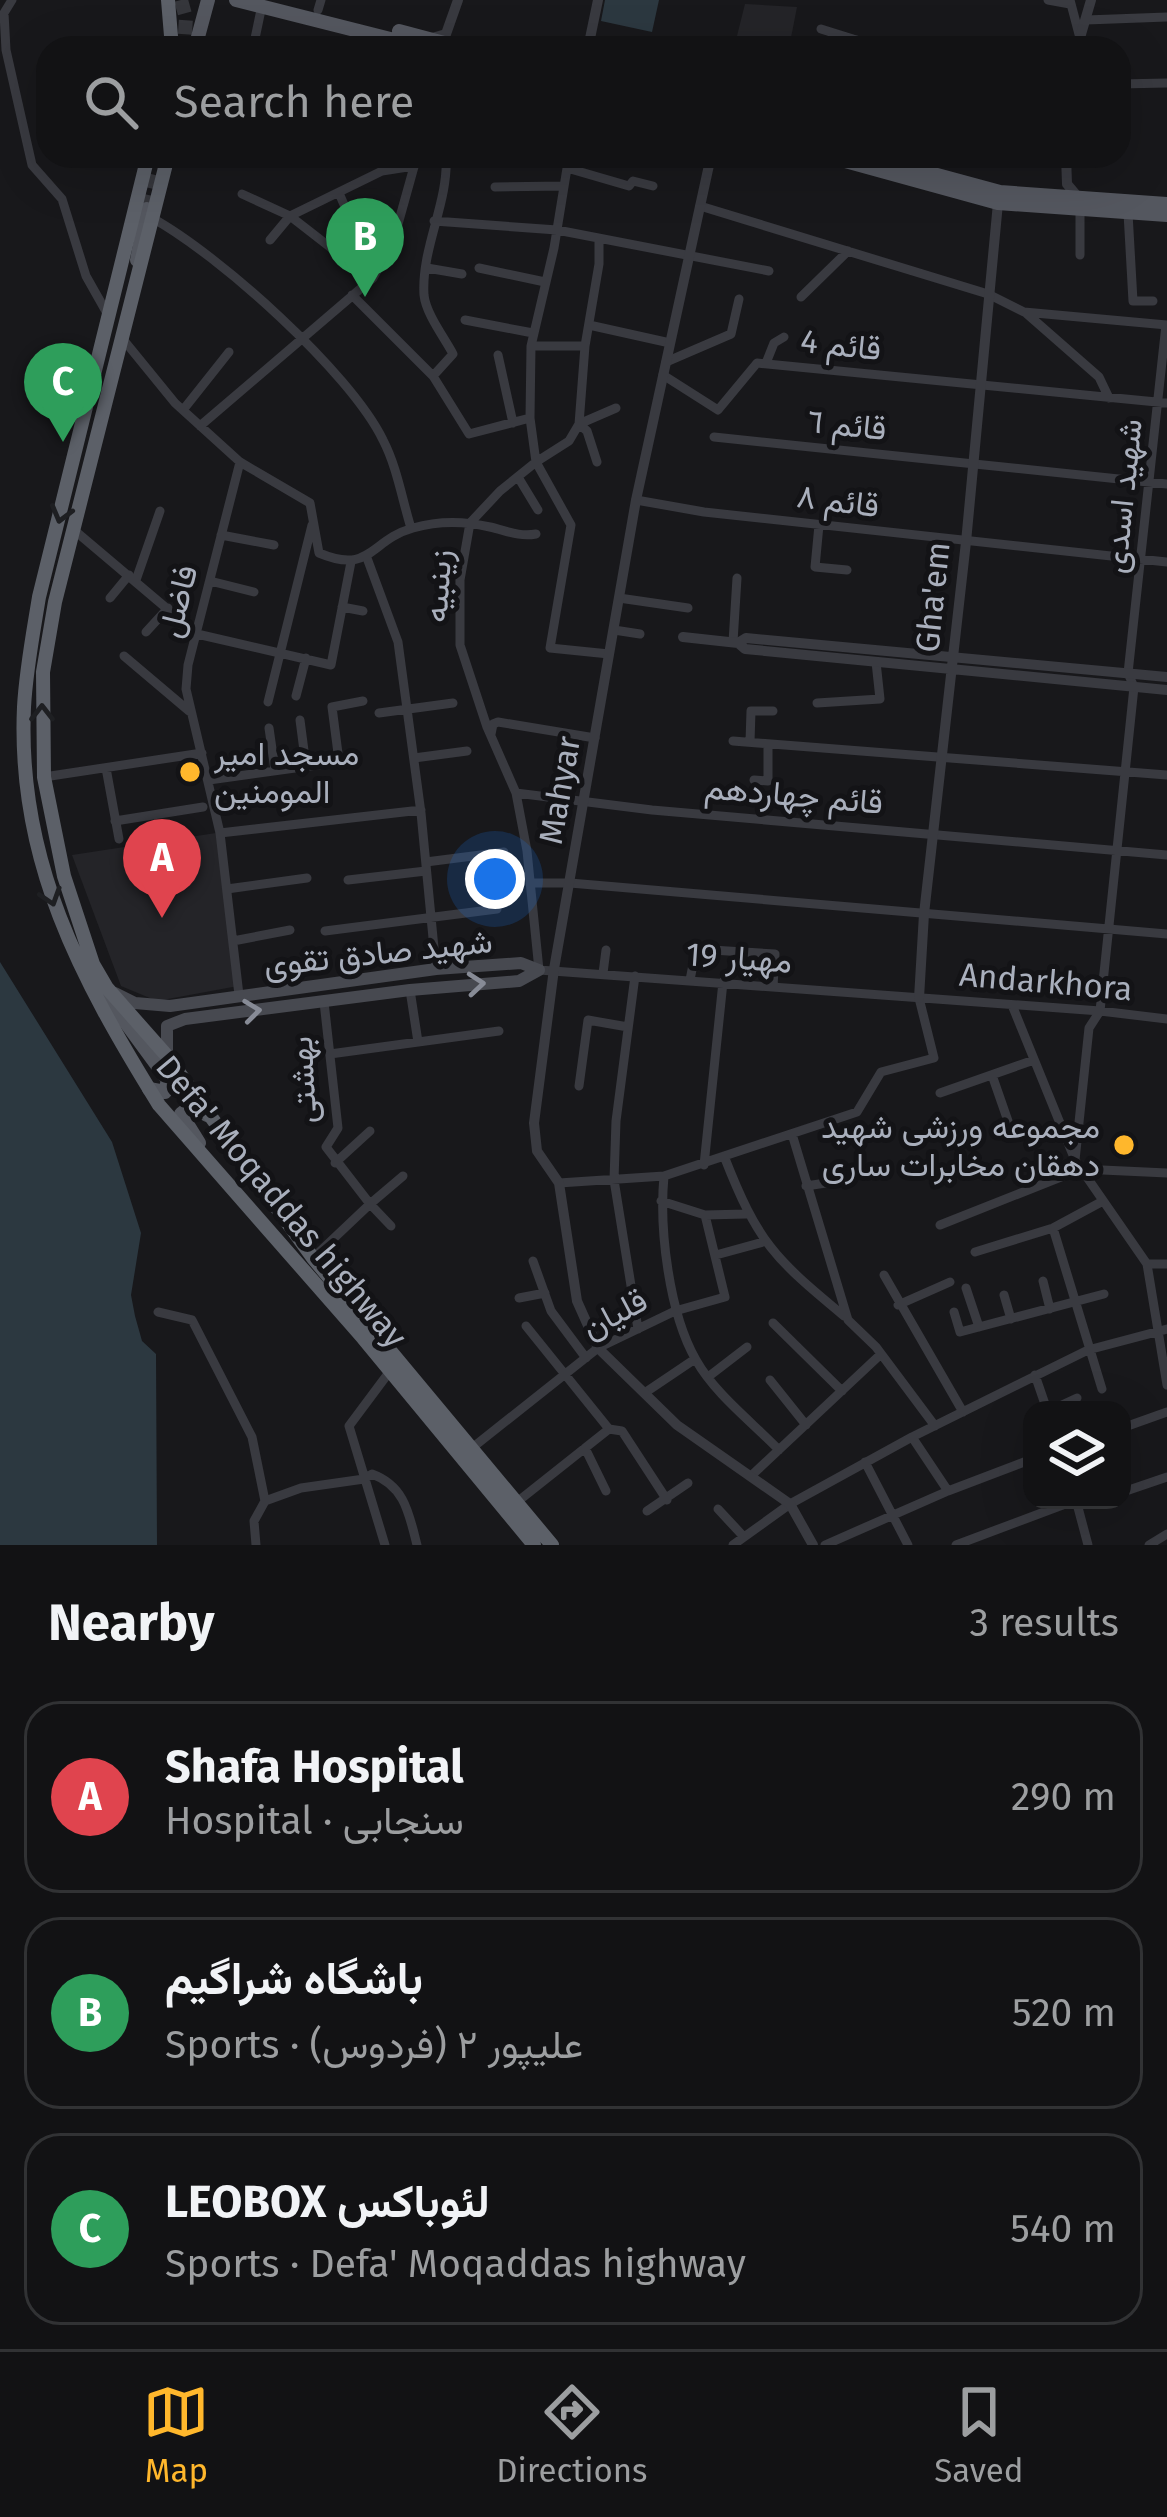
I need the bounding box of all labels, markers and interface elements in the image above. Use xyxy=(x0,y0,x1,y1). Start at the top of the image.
search box xyxy=(36,36,1131,168)
icon: search xyxy=(78,69,144,135)
text: Search here xyxy=(174,75,414,129)
pin: B xyxy=(326,198,404,297)
street label: قائم 4 xyxy=(798,321,883,370)
pin: C xyxy=(24,343,102,442)
street label: قائم ٦ xyxy=(805,401,889,450)
street label: شهید اسدی xyxy=(1095,417,1151,575)
street label: قائم ٨ xyxy=(794,476,881,527)
one-way arrow xyxy=(51,504,76,524)
street label: Gha'em xyxy=(907,540,959,654)
street label: زینبیه xyxy=(415,548,461,624)
street label: فاضل xyxy=(150,561,206,642)
one-way arrow xyxy=(29,703,55,721)
street label: Mahyar xyxy=(531,733,589,847)
place label: مسجد امیر المومنین xyxy=(213,734,359,812)
marker: مسجد امیر المومنین xyxy=(177,759,203,785)
street label: قائم چهاردهم xyxy=(703,767,885,825)
pin: A xyxy=(123,819,201,918)
your location xyxy=(465,849,525,909)
one-way arrow xyxy=(37,886,62,907)
street label: شهید صادق تقوی xyxy=(262,921,494,985)
street label: مهیار 19 xyxy=(685,934,793,982)
street label: Andarkhora xyxy=(958,955,1134,1009)
one-way arrow xyxy=(467,972,486,998)
one-way arrow xyxy=(242,999,262,1025)
street label: بهشتی xyxy=(281,1035,325,1125)
street label: Defa' Moqaddas highway xyxy=(147,1047,415,1356)
place label: مجموعه ورزشی شهید دهقان مخابرات ساری xyxy=(821,1107,1100,1185)
marker: مجموعه ورزشی شهید دهقان مخابرات ساری xyxy=(1111,1132,1137,1158)
street label: قلیان xyxy=(575,1280,654,1348)
map controls xyxy=(1023,1401,1131,1509)
button: layers xyxy=(1023,1401,1131,1509)
text: Nearby xyxy=(48,1592,214,1654)
text: 3 results xyxy=(969,1600,1119,1646)
text: Shafa Hospital xyxy=(165,1740,464,1794)
text: A xyxy=(78,1774,102,1820)
text: 290 m xyxy=(1011,1774,1116,1820)
text: Hospital · سنجابی xyxy=(165,1798,464,1844)
text: باشگاه شراگیم xyxy=(165,1952,423,2006)
text: B xyxy=(78,1990,102,2036)
text: 520 m xyxy=(1012,1990,1116,2036)
text: Sports · علیپور ۲ (فردوس) xyxy=(165,2022,583,2068)
text: LEOBOX لئوباکس xyxy=(165,2175,490,2229)
text: C xyxy=(79,2206,101,2252)
text: 540 m xyxy=(1010,2206,1116,2252)
text: Sports · Defa' Moqaddas highway xyxy=(165,2241,746,2287)
tab: Map xyxy=(143,2379,209,2491)
tab: Directions xyxy=(496,2379,648,2491)
tab: Saved xyxy=(934,2379,1024,2491)

